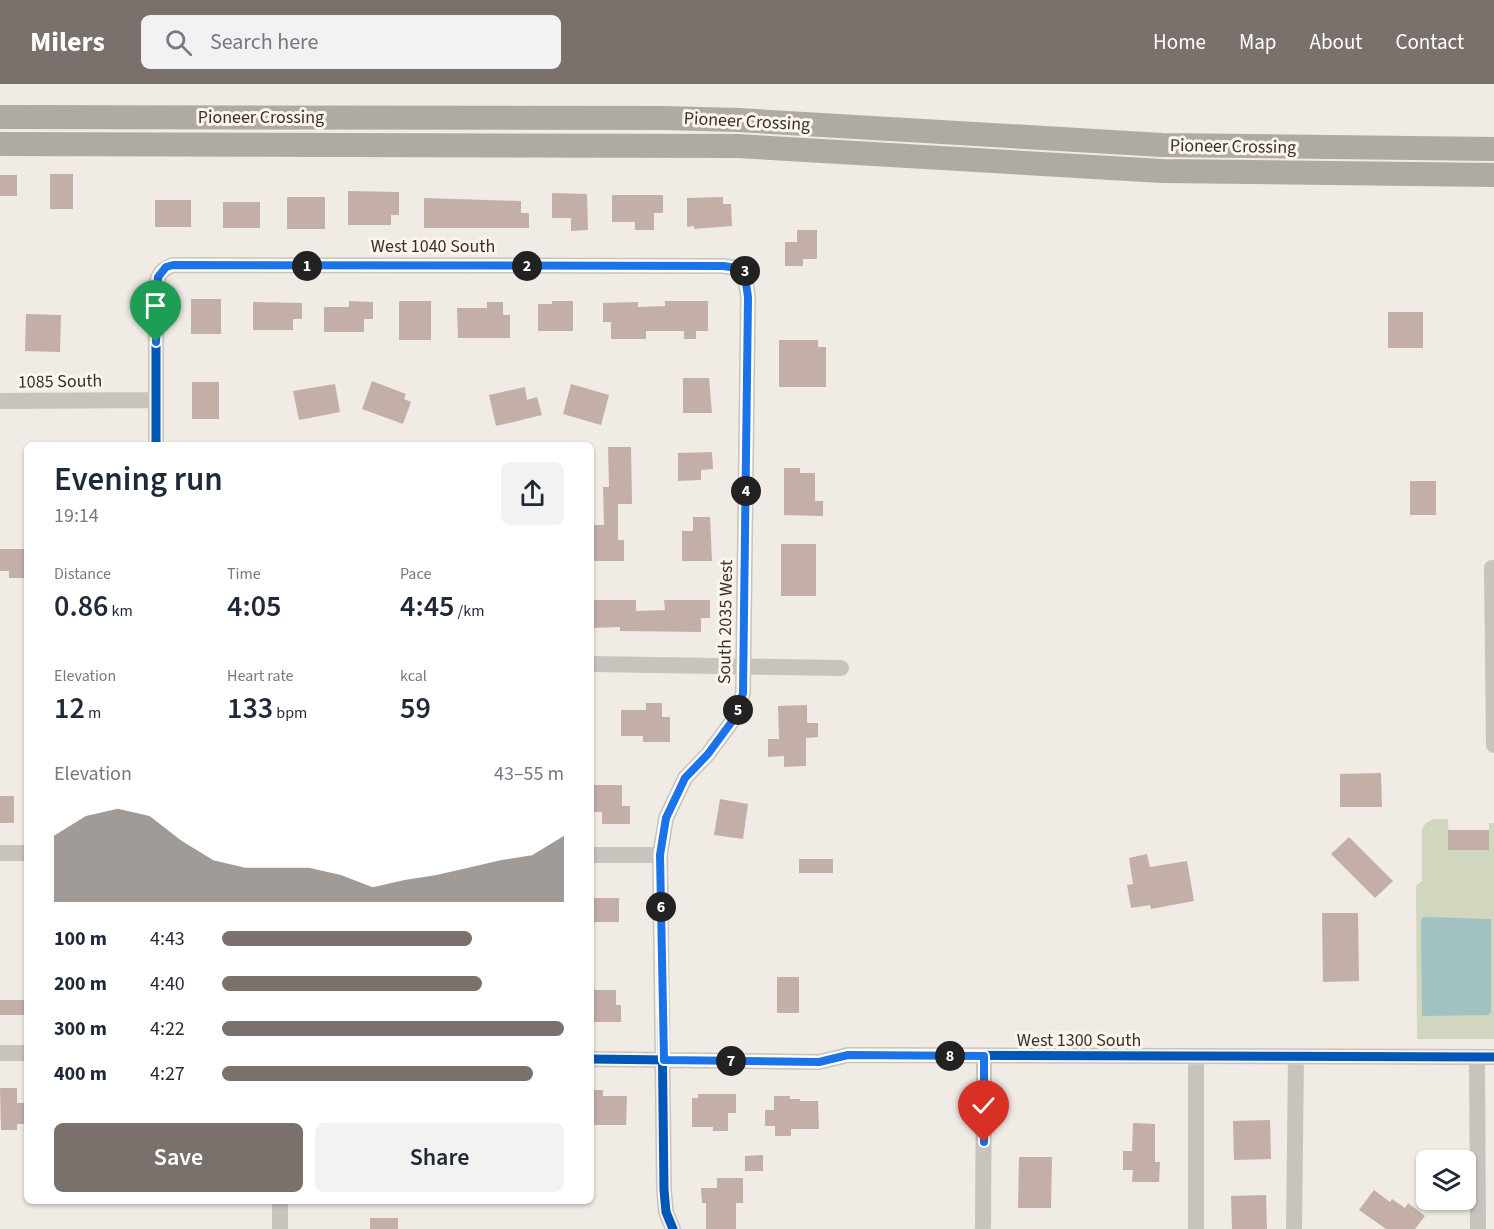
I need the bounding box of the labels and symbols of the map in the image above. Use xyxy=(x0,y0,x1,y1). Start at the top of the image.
street label: Pioneer Crossing xyxy=(198,105,324,130)
street label: Pioneer Crossing xyxy=(683,106,811,137)
street label: Pioneer Crossing xyxy=(1170,133,1296,160)
street label: West 1040 South xyxy=(371,234,495,259)
pin: 1 xyxy=(292,251,322,281)
pin: 2 xyxy=(512,251,542,281)
pin: 3 xyxy=(730,256,760,286)
pin xyxy=(130,280,181,342)
street label: 1085 South xyxy=(18,368,102,395)
pin: 4 xyxy=(731,476,761,506)
street label: South 2035 West xyxy=(712,560,739,684)
pin: 5 xyxy=(723,695,753,725)
pin: 6 xyxy=(646,892,676,922)
street label: West 1300 South xyxy=(1017,1028,1141,1053)
pin: 8 xyxy=(935,1041,965,1071)
pin: 7 xyxy=(716,1046,746,1076)
pin xyxy=(958,1080,1009,1142)

